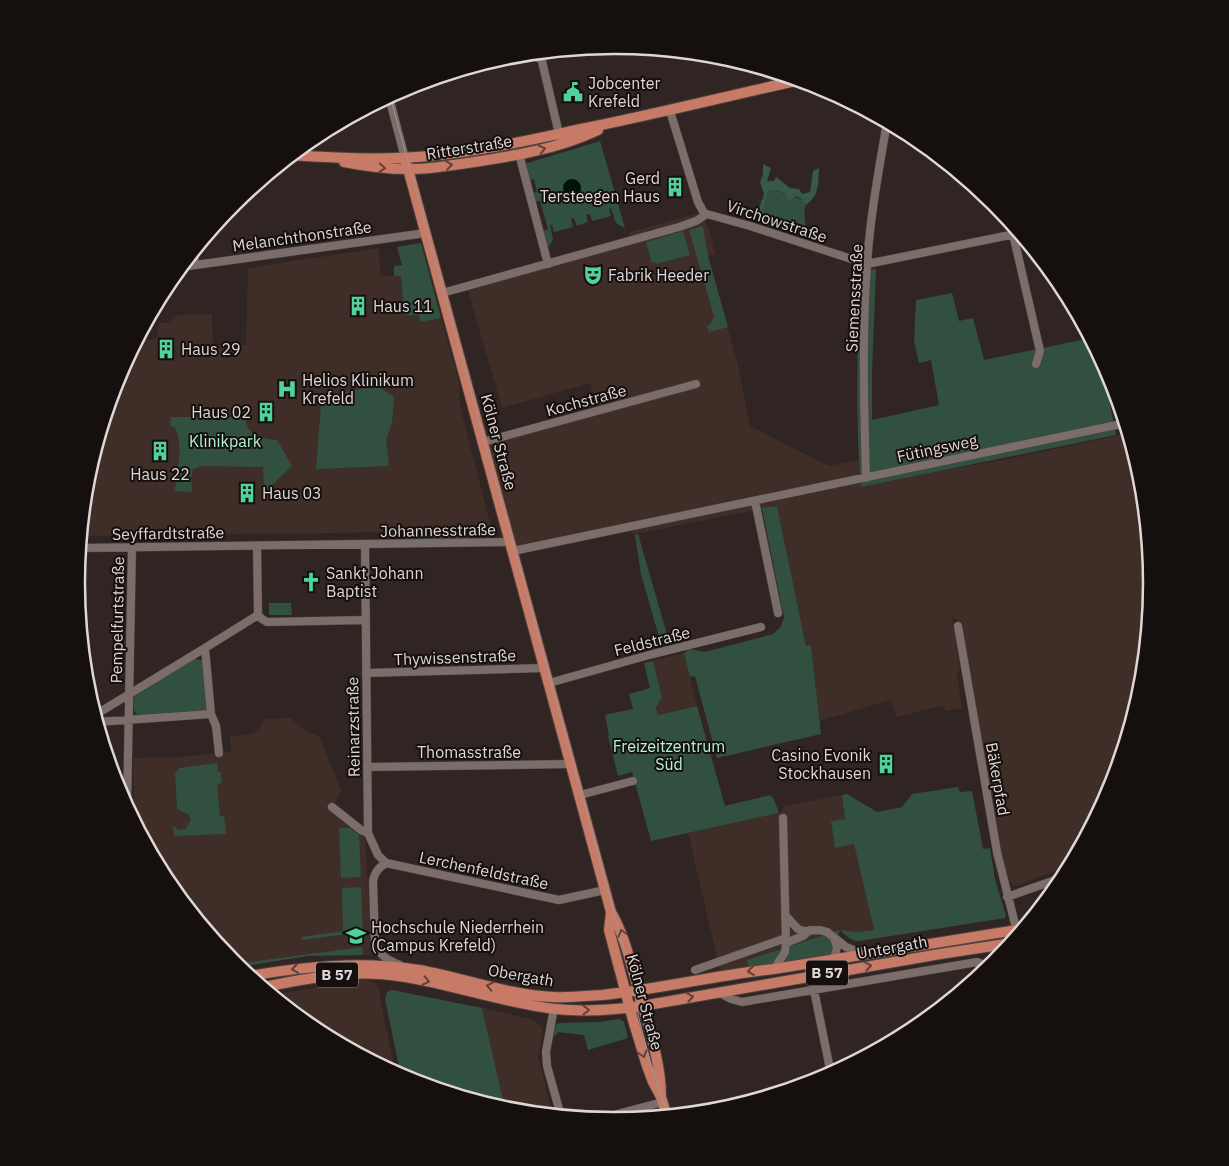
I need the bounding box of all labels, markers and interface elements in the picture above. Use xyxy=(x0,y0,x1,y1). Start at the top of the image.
place label: Jobcenter Krefeld xyxy=(588,73,661,111)
public building icon: Jobcenter Krefeld xyxy=(562,81,584,103)
street label: Ritterstraße xyxy=(425,130,514,164)
one-way arrow xyxy=(538,144,547,155)
one-way arrow xyxy=(445,160,453,171)
one-way arrow xyxy=(378,162,386,173)
place label: Gerd Tersteegen Haus xyxy=(540,168,660,206)
building icon: Gerd Tersteegen Haus xyxy=(664,176,686,198)
street label: Virchowstraße xyxy=(724,195,830,247)
street label: Melanchthonstraße xyxy=(231,216,373,256)
street label: Siemensstraße xyxy=(841,243,867,353)
theatre icon: Fabrik Heeder xyxy=(582,264,604,286)
place label: Fabrik Heeder xyxy=(608,265,709,285)
building icon: Haus 11 xyxy=(347,295,369,317)
place label: Haus 11 xyxy=(373,296,433,316)
building icon: Haus 29 xyxy=(155,338,177,360)
place label: Haus 29 xyxy=(181,339,241,359)
place label: Helios Klinikum Krefeld xyxy=(302,370,414,408)
hospital icon: Helios Klinikum Krefeld xyxy=(276,378,298,400)
street label: Kochstraße xyxy=(544,380,629,420)
street label: Kölner Straße xyxy=(477,392,522,493)
building icon: Haus 02 xyxy=(255,401,277,423)
place label: Haus 02 xyxy=(191,402,251,422)
street label: Fütingsweg xyxy=(895,430,980,466)
park label: Klinikpark xyxy=(189,431,262,451)
building icon: Haus 22 xyxy=(149,440,171,462)
place label: Haus 22 xyxy=(130,464,190,484)
building icon: Haus 03 xyxy=(236,482,258,504)
place label: Haus 03 xyxy=(262,483,322,503)
street label: Johannesstraße xyxy=(380,519,496,541)
street label: Seyffardtstraße xyxy=(112,522,225,544)
street label: Pempelfurtstraße xyxy=(106,556,128,684)
place label: Sankt Johann Baptist xyxy=(326,563,424,601)
church icon: Sankt Johann Baptist xyxy=(300,571,322,593)
street label: Feldstraße xyxy=(612,622,692,660)
street label: Thywissenstraße xyxy=(393,645,517,669)
street label: Reinarzstraße xyxy=(342,676,364,777)
park label: Freizeitzentrum Süd xyxy=(613,736,725,774)
street label: Bäkerpfad xyxy=(982,741,1014,817)
street label: Thomasstraße xyxy=(417,742,521,762)
place label: Casino Evonik Stockhausen xyxy=(771,745,872,783)
building icon: Casino Evonik Stockhausen xyxy=(875,753,897,775)
street label: Lerchenfeldstraße xyxy=(418,847,551,894)
place label: Hochschule Niederrhein (Campus Krefeld) xyxy=(371,917,544,955)
school or university icon: Hochschule Niederrhein (Campus Krefeld) xyxy=(345,925,367,947)
one-way arrow xyxy=(617,930,627,938)
street label: Untergath xyxy=(855,931,929,963)
street label: Kölner Straße xyxy=(623,952,668,1053)
street label: Obergath xyxy=(486,959,556,991)
road number: B 57 xyxy=(806,960,848,986)
one-way arrow xyxy=(864,961,872,972)
road number: B 57 xyxy=(316,962,358,988)
one-way arrow xyxy=(291,963,299,974)
one-way arrow xyxy=(747,965,755,976)
one-way arrow xyxy=(422,975,431,986)
one-way arrow xyxy=(486,981,495,992)
one-way arrow xyxy=(686,993,695,1003)
one-way arrow xyxy=(582,1005,590,1015)
one-way arrow xyxy=(637,1049,647,1057)

